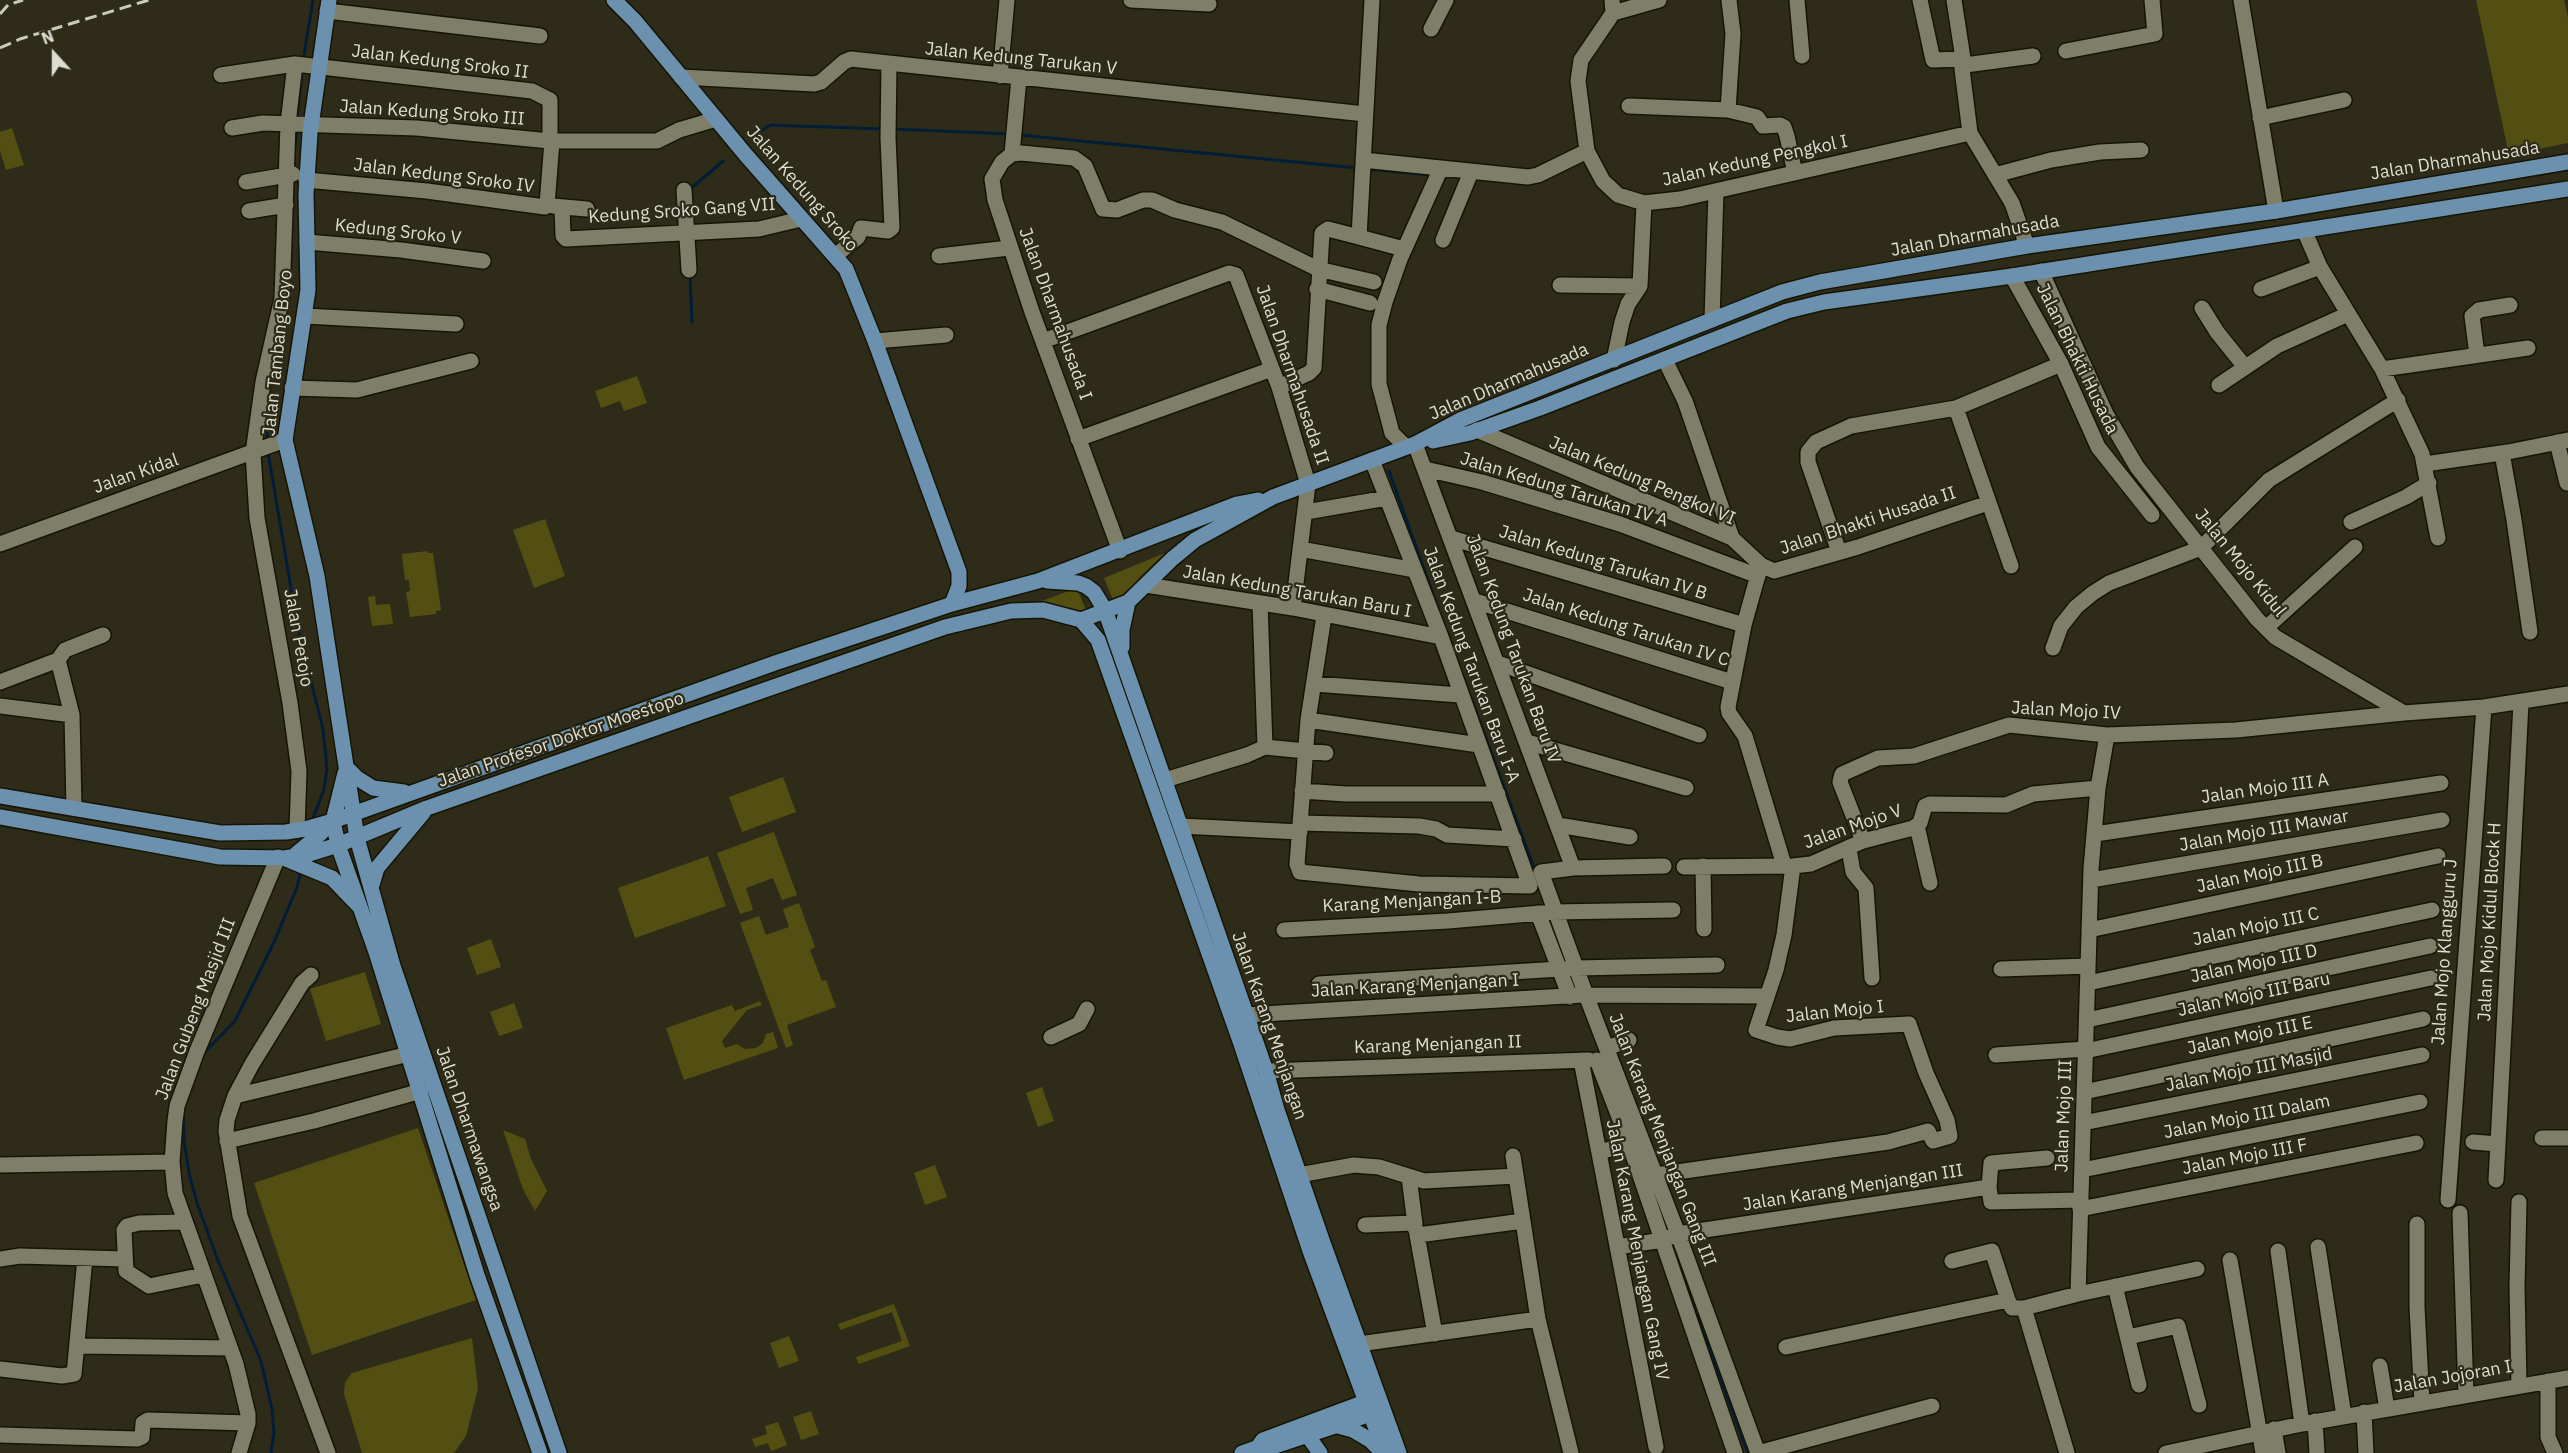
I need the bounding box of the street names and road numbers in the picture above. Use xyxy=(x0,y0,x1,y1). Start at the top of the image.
street label: Jalan Kedung Tarukan V xyxy=(924,38,1118,80)
street label: Jalan Kedung Sroko II xyxy=(350,40,530,84)
street label: Jalan Kedung Sroko III xyxy=(339,96,525,130)
street label: Jalan Kedung Sroko xyxy=(742,122,862,256)
street label: Jalan Kedung Pengkol I xyxy=(1660,131,1850,191)
street label: Jalan Dharmahusada xyxy=(2369,137,2541,185)
street label: Jalan Kedung Sroko IV xyxy=(352,154,536,198)
street label: Kedung Sroko Gang VII xyxy=(588,194,776,228)
street label: Jalan Dharmahusada xyxy=(1889,211,2061,261)
street label: Kedung Sroko V xyxy=(334,215,462,249)
street label: Jalan Dharmahusada I xyxy=(1014,225,1096,403)
street label: Jalan Tambang Boyo xyxy=(259,269,297,437)
street label: Jalan Bhakti Husada xyxy=(2031,280,2123,438)
street label: Jalan Dharmahusada II xyxy=(1251,282,1333,468)
street label: Jalan Dharmahusada xyxy=(1426,339,1592,425)
street label: Jalan Kedung Pengkol VI xyxy=(1546,432,1738,530)
street label: Jalan Kedung Tarukan IV A xyxy=(1457,448,1671,532)
street label: Jalan Kidal xyxy=(91,449,181,499)
street label: Jalan Bhakti Husada II xyxy=(1777,482,1959,560)
street label: Jalan Mojo Kidul xyxy=(2190,505,2290,621)
street label: Jalan Kedung Tarukan IV B xyxy=(1496,521,1710,605)
street label: Jalan Kedung Tarukan Baru IV xyxy=(1461,531,1565,767)
street label: Jalan Kedung Tarukan Baru I-A xyxy=(1418,544,1524,786)
street label: Jalan Kedung Tarukan Baru I xyxy=(1181,561,1413,623)
street label: Jalan Kedung Tarukan IV C xyxy=(1520,584,1732,672)
street label: Jalan Petojo xyxy=(279,587,317,689)
street label: Jalan Profesor Doktor Moestopo xyxy=(435,688,687,792)
street label: Jalan Mojo IV xyxy=(2011,697,2121,725)
street label: Jalan Mojo III A xyxy=(2200,769,2330,809)
street label: Jalan Mojo V xyxy=(1801,800,1905,854)
street label: Jalan Mojo III Mawar xyxy=(2178,805,2350,857)
street label: Jalan Mojo Kidul Block H xyxy=(2474,822,2506,1022)
street label: Jalan Mojo III B xyxy=(2195,850,2325,898)
street label: Jalan Mojo Klangguru J xyxy=(2428,858,2462,1046)
street label: Karang Menjangan I-B xyxy=(1322,887,1502,917)
street label: Jalan Mojo III C xyxy=(2191,903,2321,951)
street label: Jalan Gubeng Masjid III xyxy=(151,915,241,1103)
street label: Jalan Karang Menjangan xyxy=(1227,929,1311,1123)
street label: Jalan Mojo III D xyxy=(2189,940,2319,988)
street label: Jalan Mojo III Baru xyxy=(2176,968,2332,1022)
street label: Jalan Karang Menjangan I xyxy=(1310,970,1520,1002)
street label: Jalan Mojo I xyxy=(1785,996,1885,1028)
street label: Jalan Karang Menjangan Gang III xyxy=(1604,1011,1720,1269)
street label: Jalan Mojo III E xyxy=(2185,1012,2315,1060)
street label: Karang Menjangan II xyxy=(1354,1031,1522,1059)
street label: Jalan Mojo III Masjid xyxy=(2164,1043,2334,1097)
street label: Jalan Dharmawangsa xyxy=(431,1044,507,1214)
street label: Jalan Mojo III xyxy=(2051,1059,2077,1173)
street label: Jalan Mojo III Dalam xyxy=(2162,1090,2332,1144)
street label: Jalan Karang Menjangan Gang IV xyxy=(1601,1118,1673,1382)
street label: Jalan Mojo III F xyxy=(2181,1134,2309,1180)
street label: Jalan Karang Menjangan III xyxy=(1741,1160,1965,1216)
street label: Jalan Jojoran I xyxy=(2392,1356,2514,1398)

